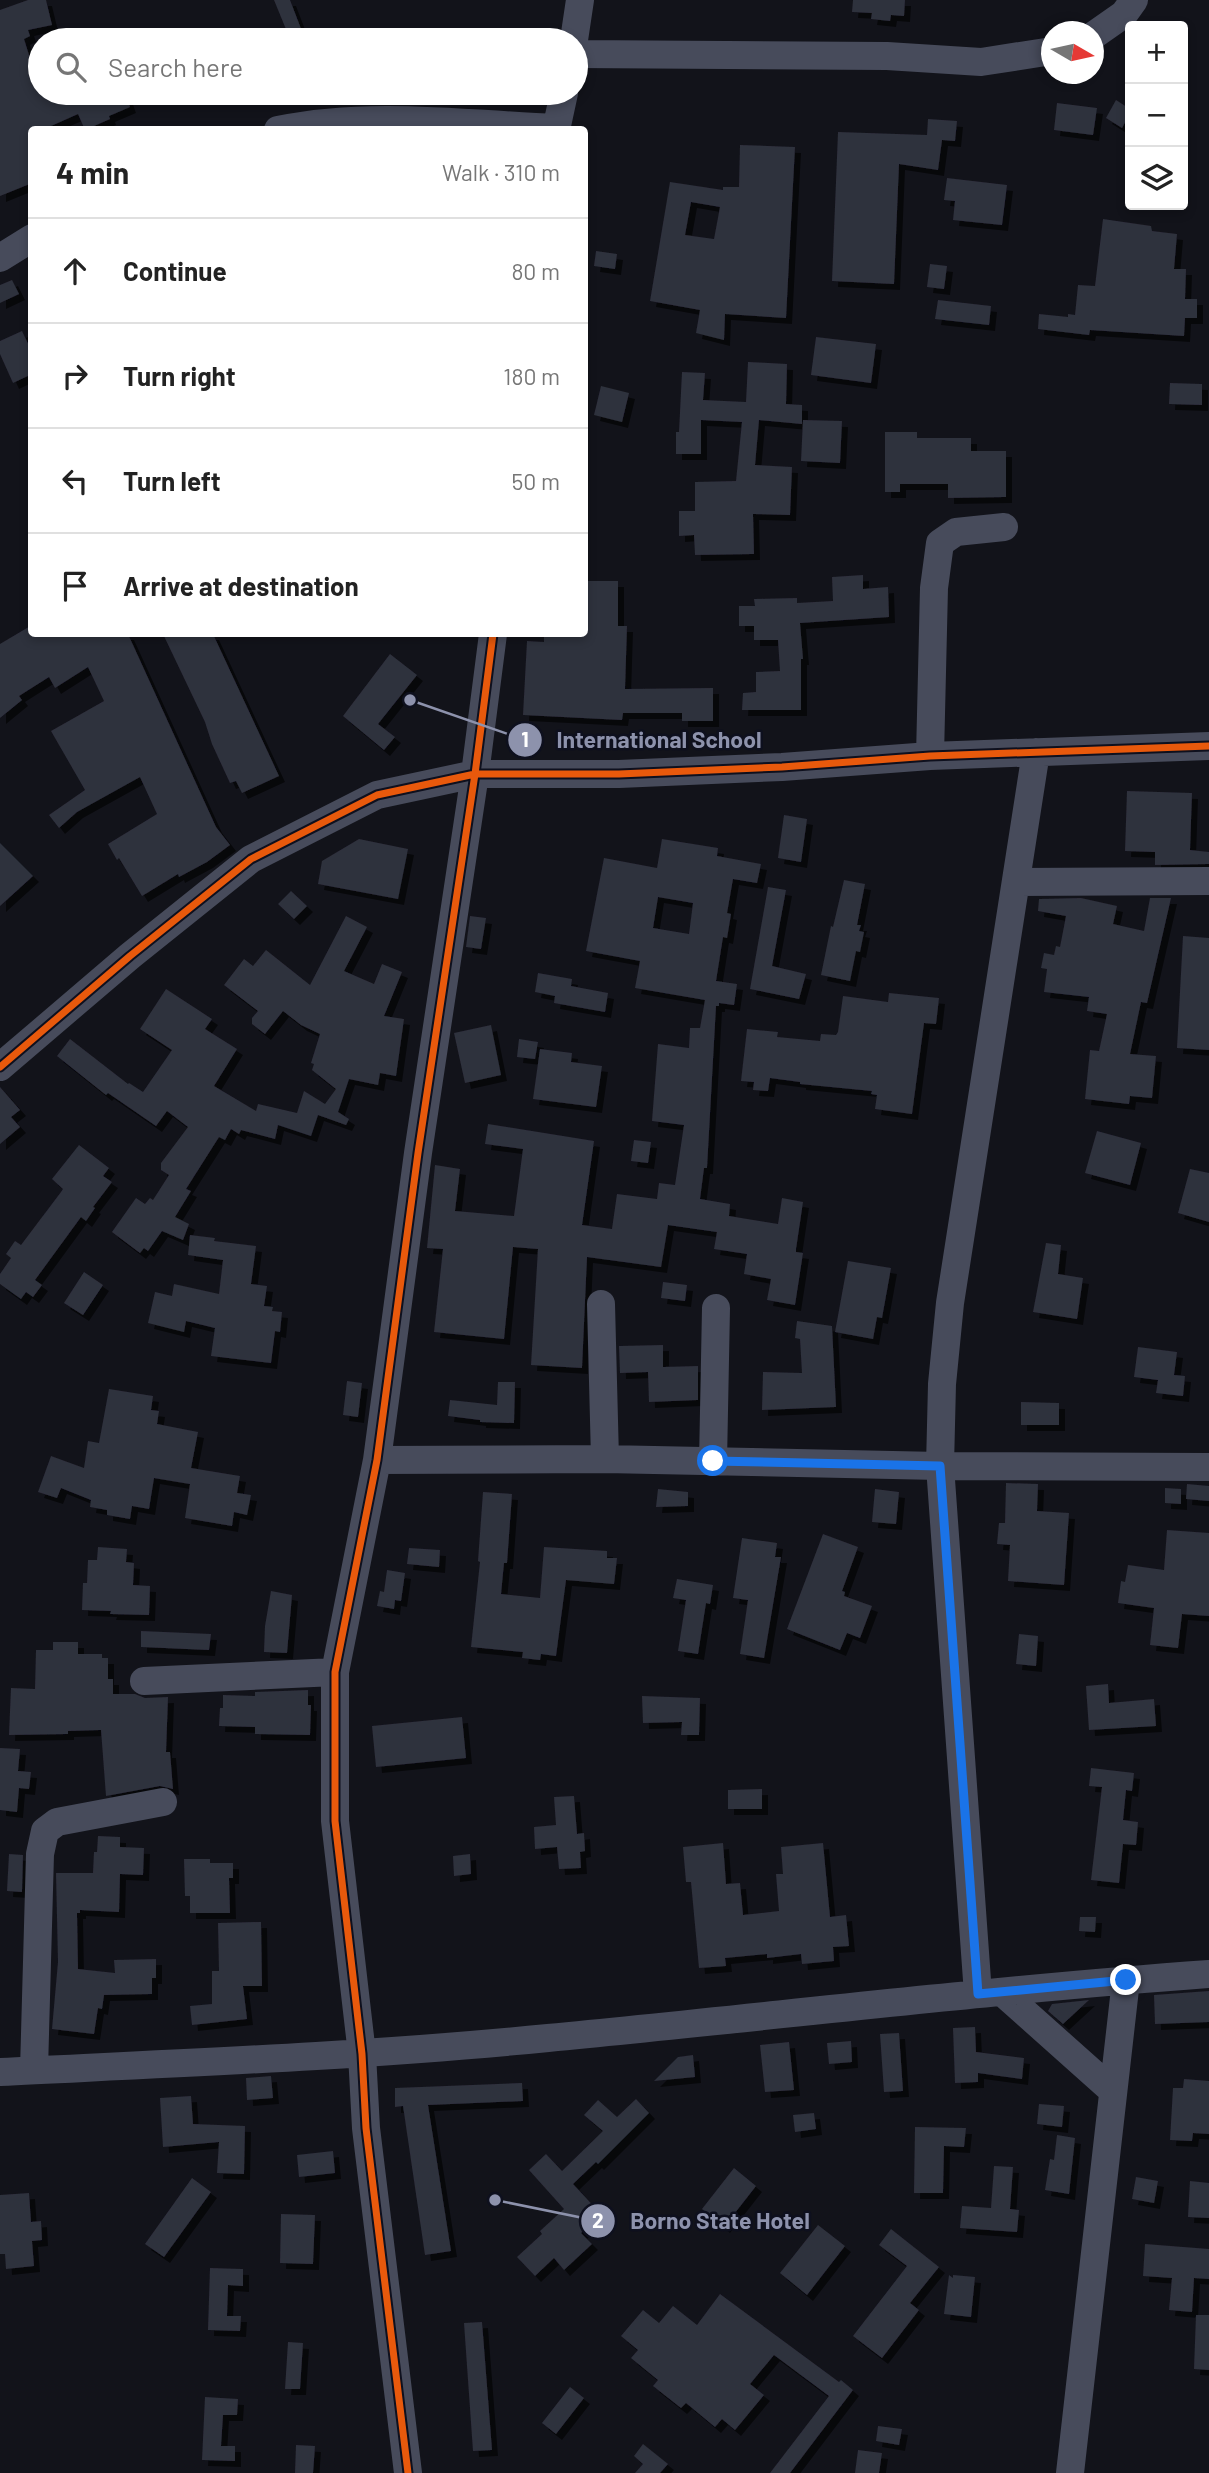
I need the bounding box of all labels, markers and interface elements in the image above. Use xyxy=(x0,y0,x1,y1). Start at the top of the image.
north arrow xyxy=(1041,21,1104,84)
map controls xyxy=(1125,21,1188,210)
button: + xyxy=(1125,21,1188,84)
search box xyxy=(28,28,588,105)
icon: search xyxy=(52,48,90,86)
text: Search here xyxy=(108,51,243,82)
button: − xyxy=(1125,84,1188,147)
button: layers xyxy=(1125,147,1188,210)
text: 4 min xyxy=(56,154,129,190)
text: Walk · 310 m xyxy=(442,158,560,186)
icon: ahead xyxy=(56,252,94,290)
text: Continue xyxy=(123,255,227,286)
text: 80 m xyxy=(511,257,560,285)
icon: right xyxy=(56,357,94,395)
text: Turn right xyxy=(123,360,236,391)
text: 180 m xyxy=(503,362,560,390)
icon: left xyxy=(56,462,94,500)
text: Turn left xyxy=(123,465,221,496)
text: 50 m xyxy=(512,467,560,495)
icon: arrive xyxy=(56,567,94,605)
text: Arrive at destination xyxy=(123,570,359,601)
callout: International School xyxy=(507,718,775,762)
text: International School xyxy=(556,725,762,753)
text: 1 xyxy=(521,726,529,751)
route start xyxy=(697,1445,728,1476)
route end xyxy=(1110,1964,1141,1995)
callout: Borno State Hotel xyxy=(581,2199,824,2243)
text: Borno State Hotel xyxy=(630,2206,810,2234)
text: 2 xyxy=(592,2207,604,2232)

